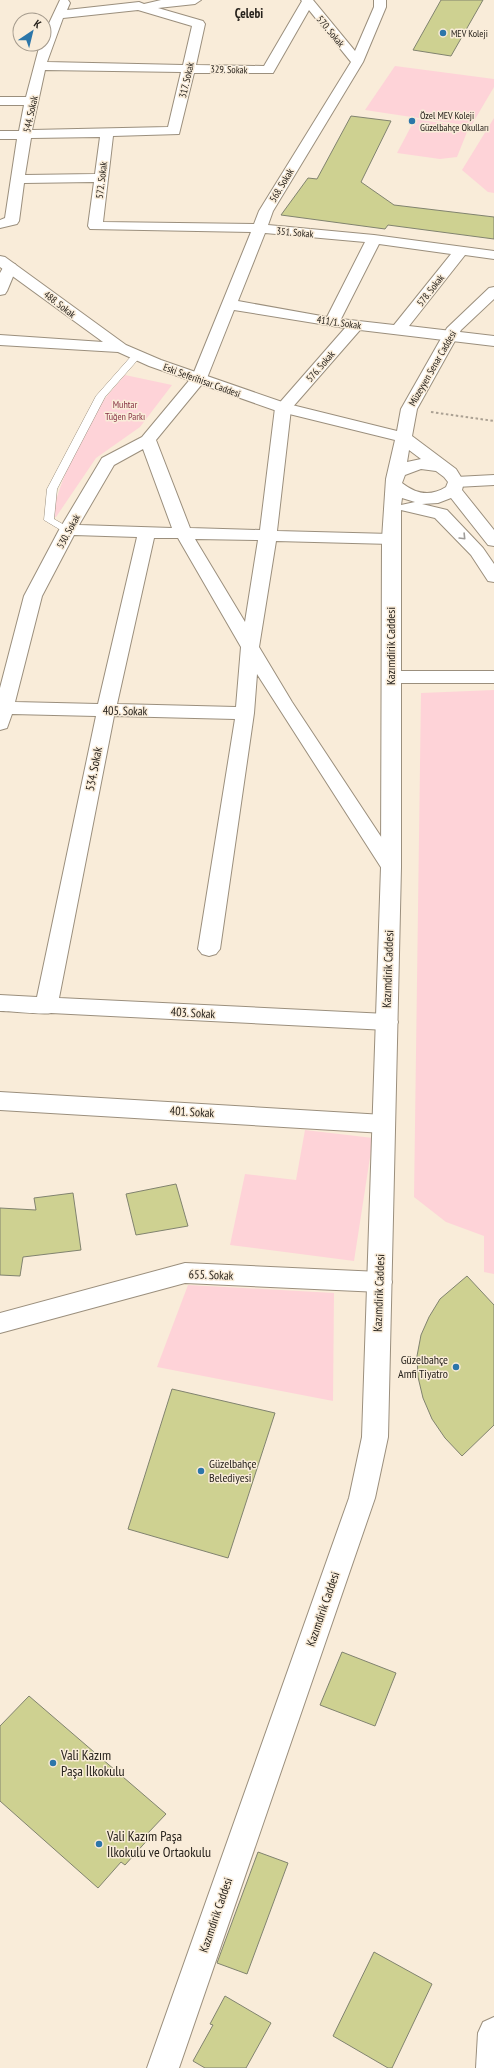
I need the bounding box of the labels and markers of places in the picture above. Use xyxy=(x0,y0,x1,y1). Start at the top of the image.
place label: MEV Koleji xyxy=(451,27,488,40)
marker: MEV Koleji xyxy=(438,28,448,38)
place label: Özel MEV Koleji Güzelbahçe Okulları xyxy=(420,109,489,134)
marker: Özel MEV Koleji Güzelbahçe Okulları xyxy=(407,116,417,126)
place label: Güzelbahçe Amfi Tiyatro xyxy=(398,1352,448,1381)
marker: Güzelbahçe Amfi Tiyatro xyxy=(451,1362,461,1372)
place label: Güzelbahçe Belediyesi xyxy=(209,1456,256,1485)
marker: Güzelbahçe Belediyesi xyxy=(196,1466,206,1476)
place label: Vali Kazım Paşa İlkokulu xyxy=(60,1746,125,1780)
marker: Vali Kazım Paşa İlkokulu xyxy=(48,1758,58,1768)
place label: Vali Kazım Paşa İlkokulu ve Ortaokulu xyxy=(106,1827,211,1861)
marker: Vali Kazım Paşa İlkokulu ve Ortaokulu xyxy=(94,1839,104,1849)

